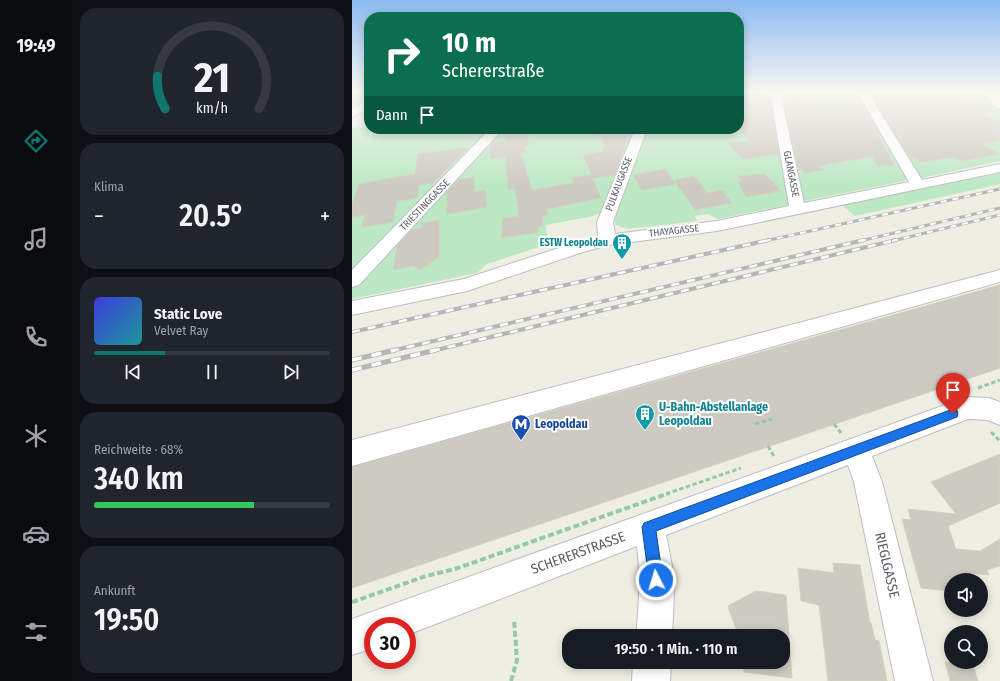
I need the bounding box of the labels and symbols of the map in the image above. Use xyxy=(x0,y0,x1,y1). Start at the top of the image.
street label: GLANGASSE xyxy=(781,150,801,198)
street label: PULKAUGASSE xyxy=(603,155,635,213)
street label: TRIESTINGGASSE xyxy=(398,177,453,233)
street label: THAYAGASSE xyxy=(648,222,700,240)
building icon: ESTW Leopoldau xyxy=(611,232,633,260)
place label: ESTW Leopoldau xyxy=(540,237,608,249)
pin xyxy=(936,373,970,414)
place label: U-Bahn-Abstellanlage Leopoldau xyxy=(659,400,768,428)
building icon: U-Bahn-Abstellanlage Leopoldau xyxy=(634,403,656,431)
metro station icon: Leopoldau xyxy=(510,413,532,441)
place label: Leopoldau xyxy=(535,417,588,431)
street label: SCHERERSTRASSE xyxy=(528,528,628,578)
street label: RIEGLGASSE xyxy=(871,530,903,600)
position arrow xyxy=(635,559,677,601)
speed limit sign: 30 xyxy=(364,617,416,669)

